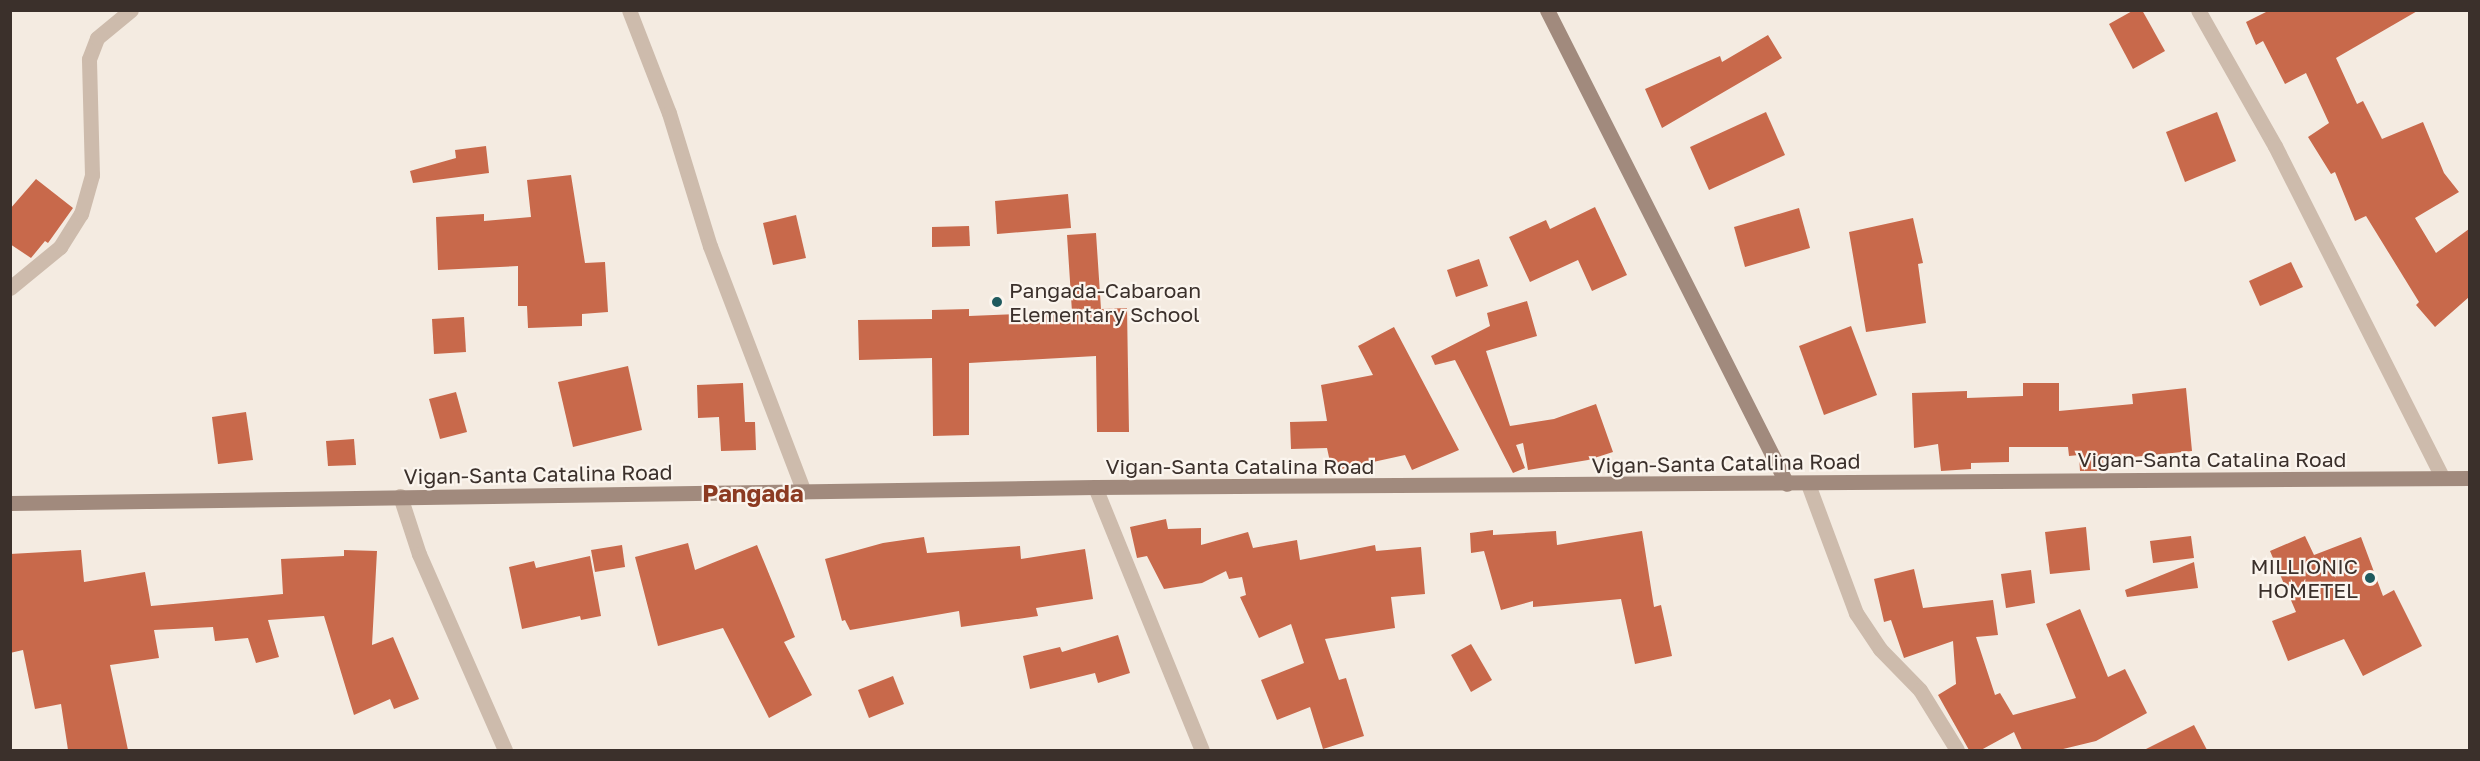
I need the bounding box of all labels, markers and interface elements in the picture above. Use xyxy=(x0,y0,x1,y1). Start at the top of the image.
place label: Pangada-Cabaroan Elementary School xyxy=(1009,277,1201,327)
marker: Pangada-Cabaroan Elementary School xyxy=(990,295,1004,309)
street label: Vigan-Santa Catalina Road xyxy=(2078,446,2346,472)
street label: Vigan-Santa Catalina Road xyxy=(1591,448,1861,478)
street label: Vigan-Santa Catalina Road xyxy=(1106,453,1374,479)
street label: Vigan-Santa Catalina Road xyxy=(403,459,673,489)
district label: Pangada xyxy=(702,479,804,507)
place label: MILLIONIC HOMETEL xyxy=(2250,553,2358,603)
marker: MILLIONIC HOMETEL xyxy=(2363,571,2377,585)

